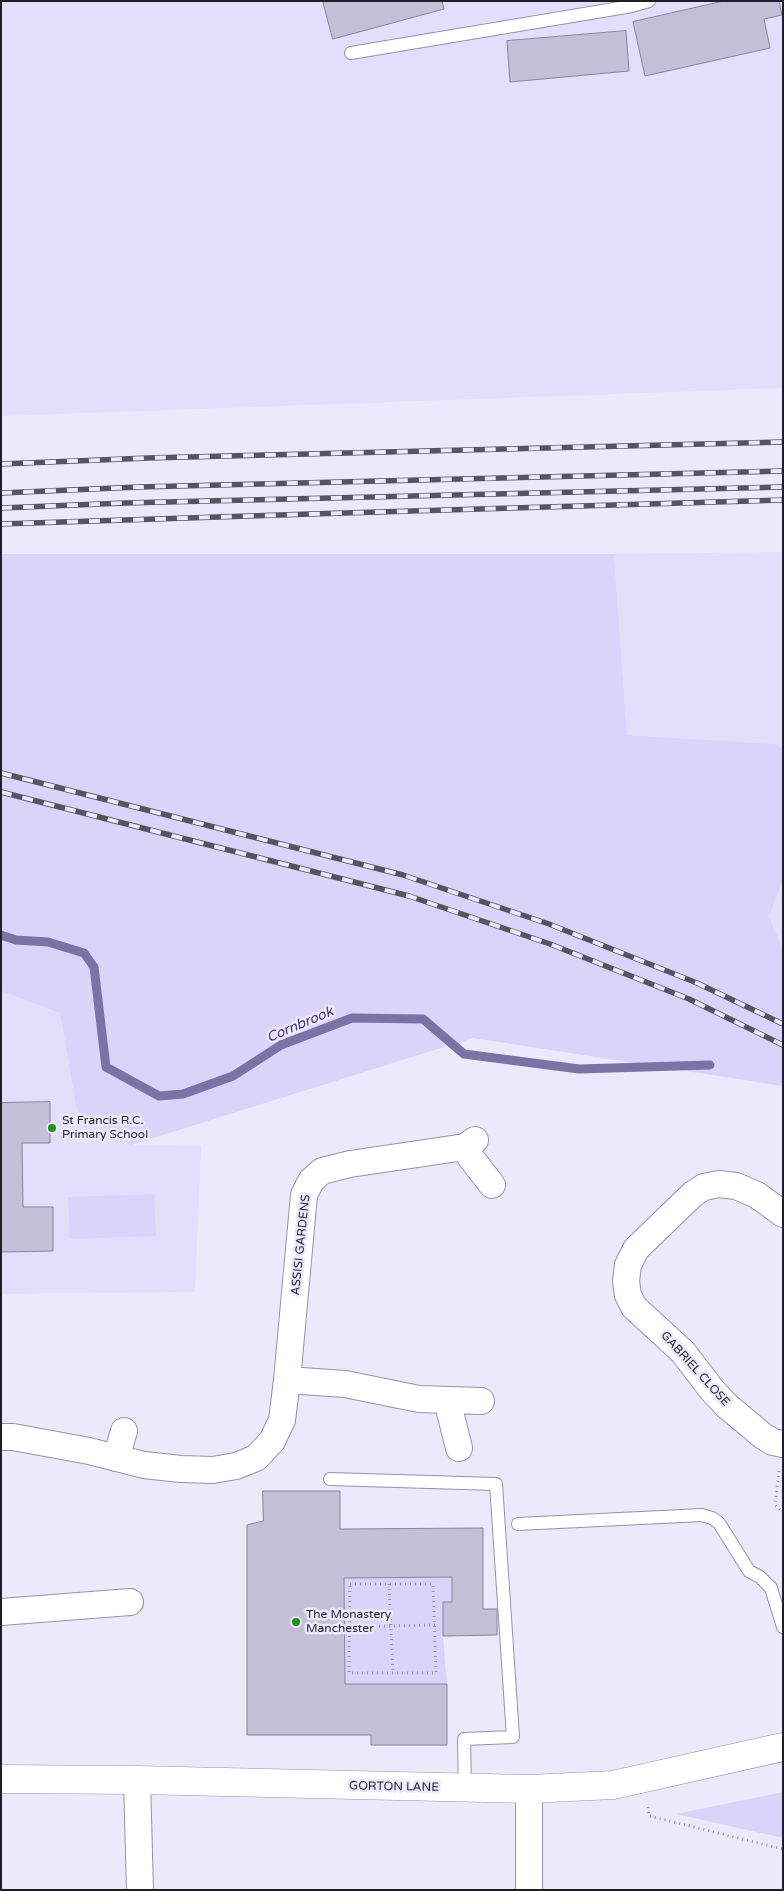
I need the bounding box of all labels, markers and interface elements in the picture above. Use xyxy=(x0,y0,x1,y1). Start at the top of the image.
water label: Cornbrook xyxy=(264,1003,336,1047)
place label: St Francis R.C. Primary School xyxy=(62,1114,148,1142)
marker: St Francis R.C. Primary School xyxy=(46,1122,58,1134)
street label: ASSISI GARDENS xyxy=(289,1194,313,1296)
street label: GABRIEL CLOSE xyxy=(658,1328,732,1410)
place label: The Monastery Manchester xyxy=(306,1608,391,1636)
marker: The Monastery Manchester xyxy=(290,1616,302,1628)
street label: GORTON LANE xyxy=(349,1779,439,1795)

